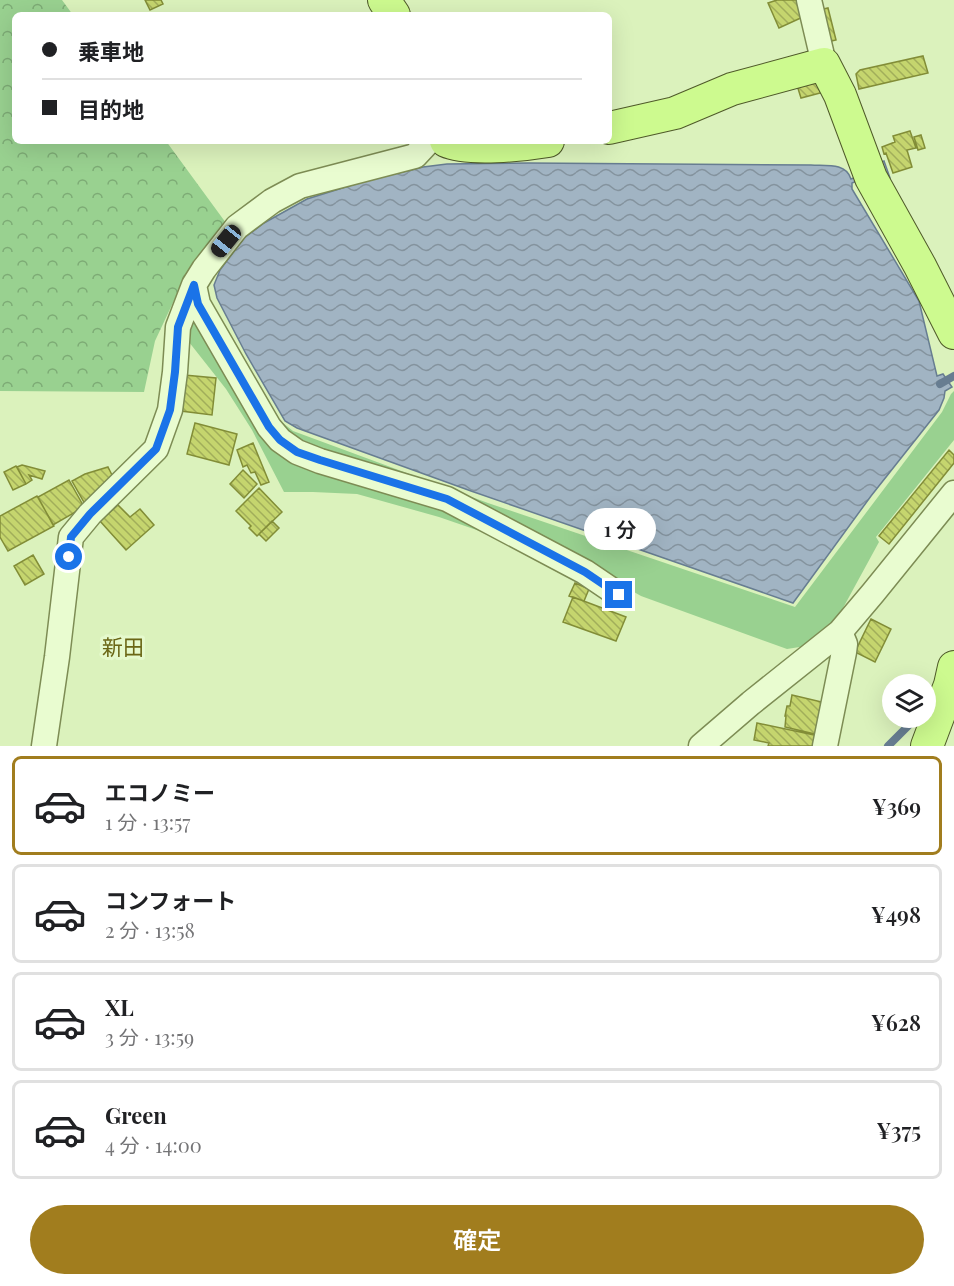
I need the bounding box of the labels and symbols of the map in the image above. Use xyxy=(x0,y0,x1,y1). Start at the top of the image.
car xyxy=(208,221,244,261)
callout: 1 分 xyxy=(583,508,655,550)
route start xyxy=(55,543,82,570)
route end xyxy=(605,581,632,608)
district label: 新田 xyxy=(102,632,144,660)

